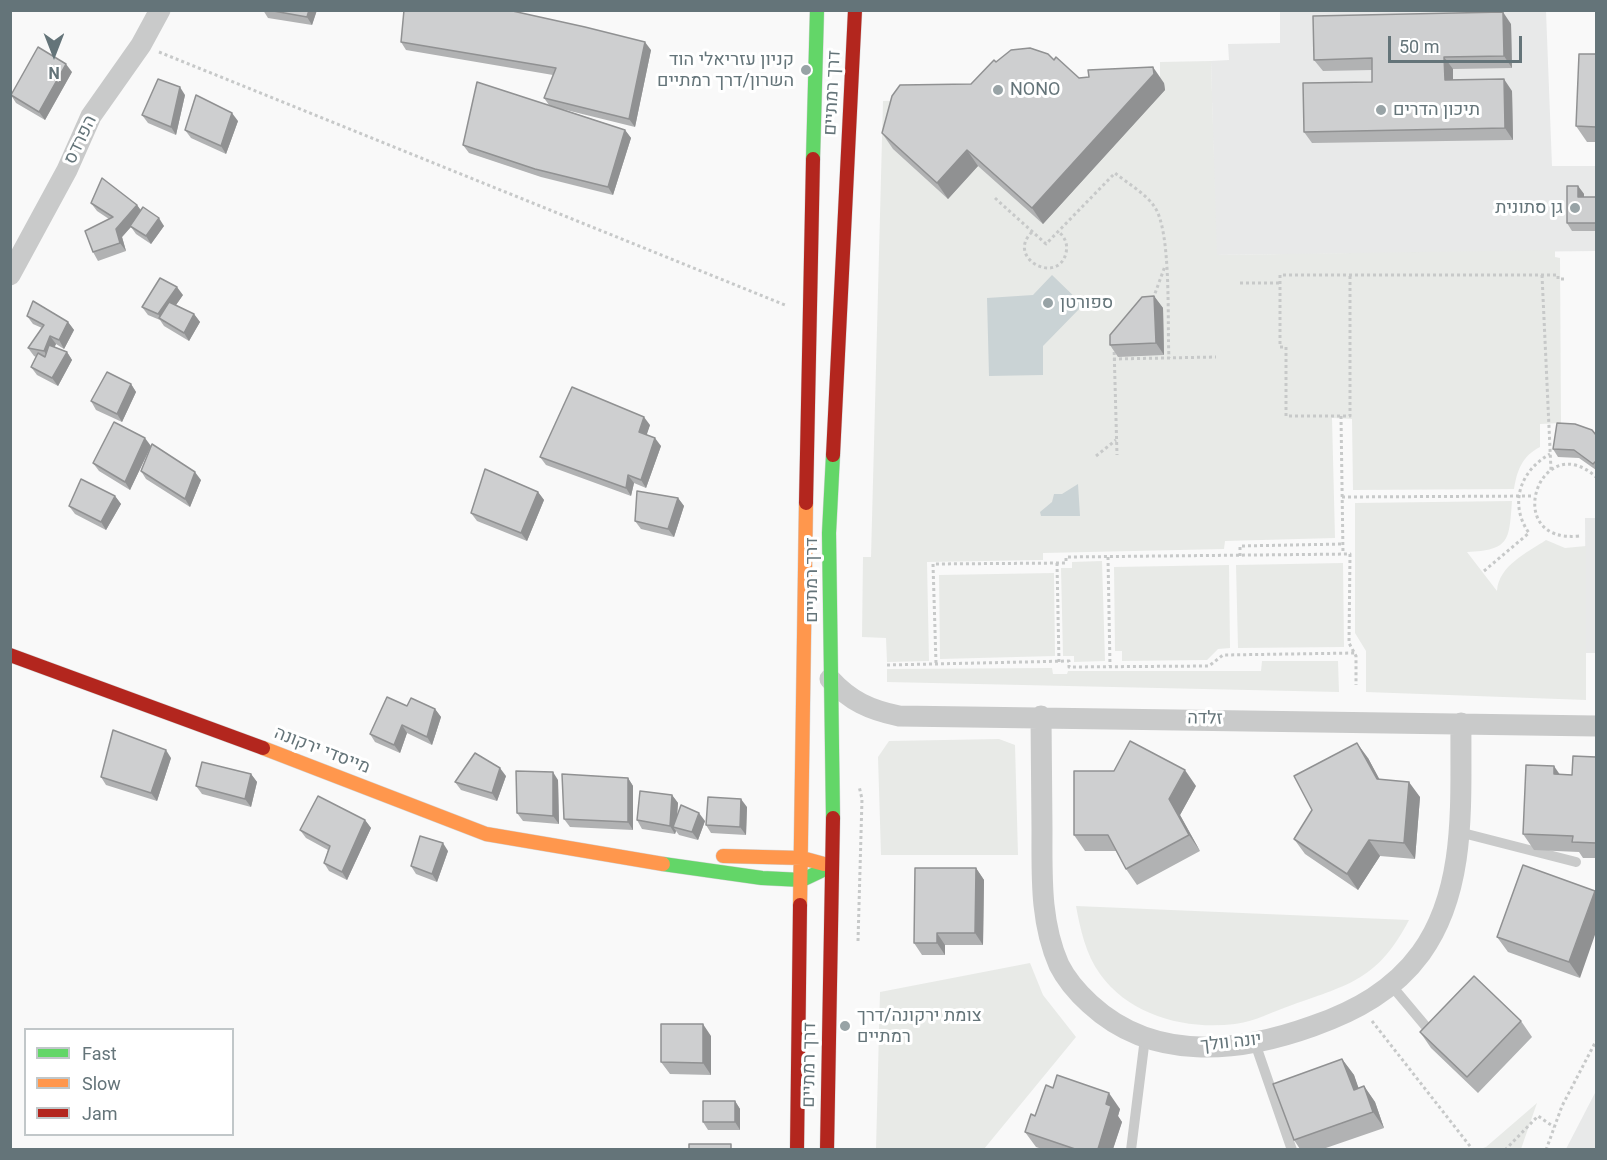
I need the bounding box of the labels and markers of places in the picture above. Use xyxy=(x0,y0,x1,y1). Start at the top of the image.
place label: קניון עזריאלי הוד השרון/דרך רמתיים xyxy=(657,49,794,92)
marker: קניון עזריאלי הוד השרון/דרך רמתיים xyxy=(799,63,813,77)
place label: NONO xyxy=(1010,79,1060,101)
marker: NONO xyxy=(991,83,1005,97)
place label: תיכון הדרים xyxy=(1393,99,1480,121)
marker: תיכון הדרים xyxy=(1374,103,1388,117)
place label: גן סתונית xyxy=(1495,197,1563,219)
marker: גן סתונית xyxy=(1568,201,1582,215)
place label: ספורטן xyxy=(1060,292,1113,314)
marker: ספורטן xyxy=(1041,296,1055,310)
place label: צומת ירקונה/דרך רמתיים xyxy=(857,1005,982,1048)
marker: צומת ירקונה/דרך רמתיים xyxy=(838,1019,852,1033)

